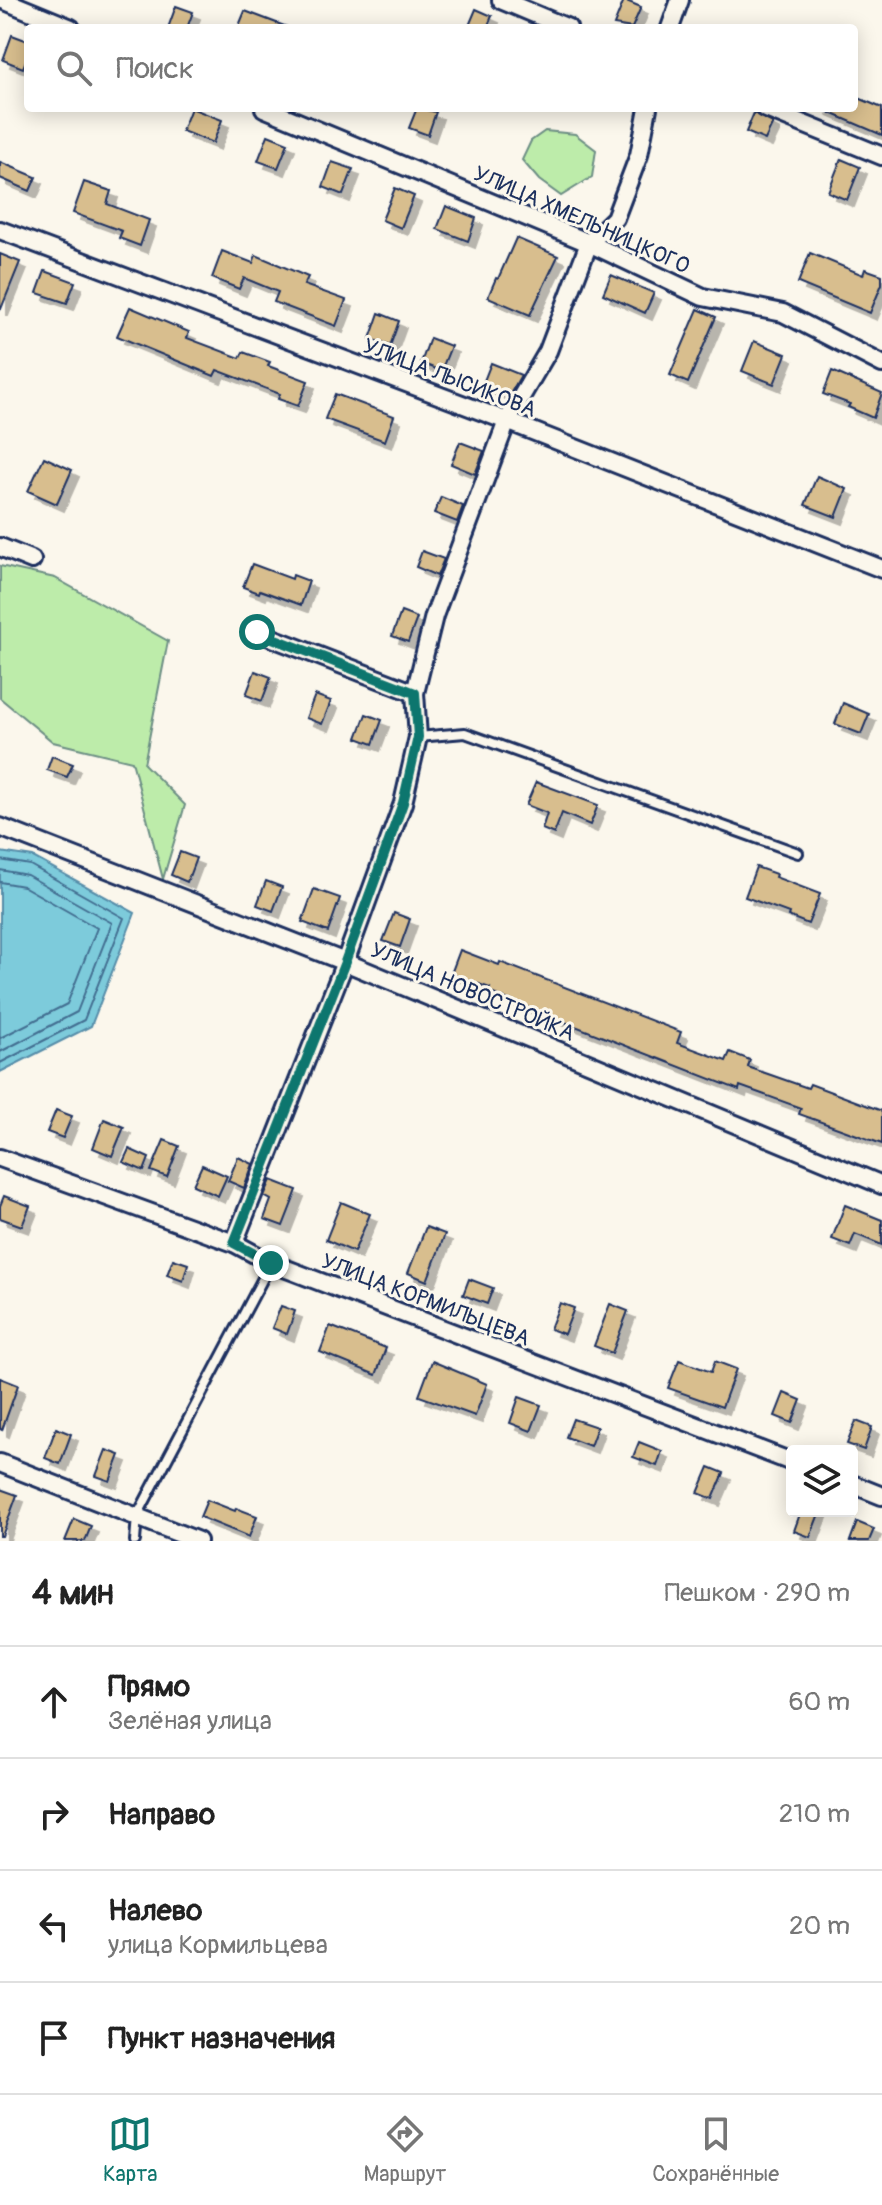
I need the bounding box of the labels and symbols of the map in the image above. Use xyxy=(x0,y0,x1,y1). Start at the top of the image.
street label: УЛИЦА ХМЕЛЬНИЦКОГО xyxy=(469,160,694,280)
street label: УЛИЦА ЛЫСИКОВА xyxy=(359,332,540,424)
route start xyxy=(239,614,275,650)
street label: УЛИЦА НОВОСТРОЙКА xyxy=(366,936,579,1048)
route end xyxy=(253,1245,289,1281)
street label: УЛИЦА КОРМИЛЬЦЕВА xyxy=(317,1247,534,1353)

